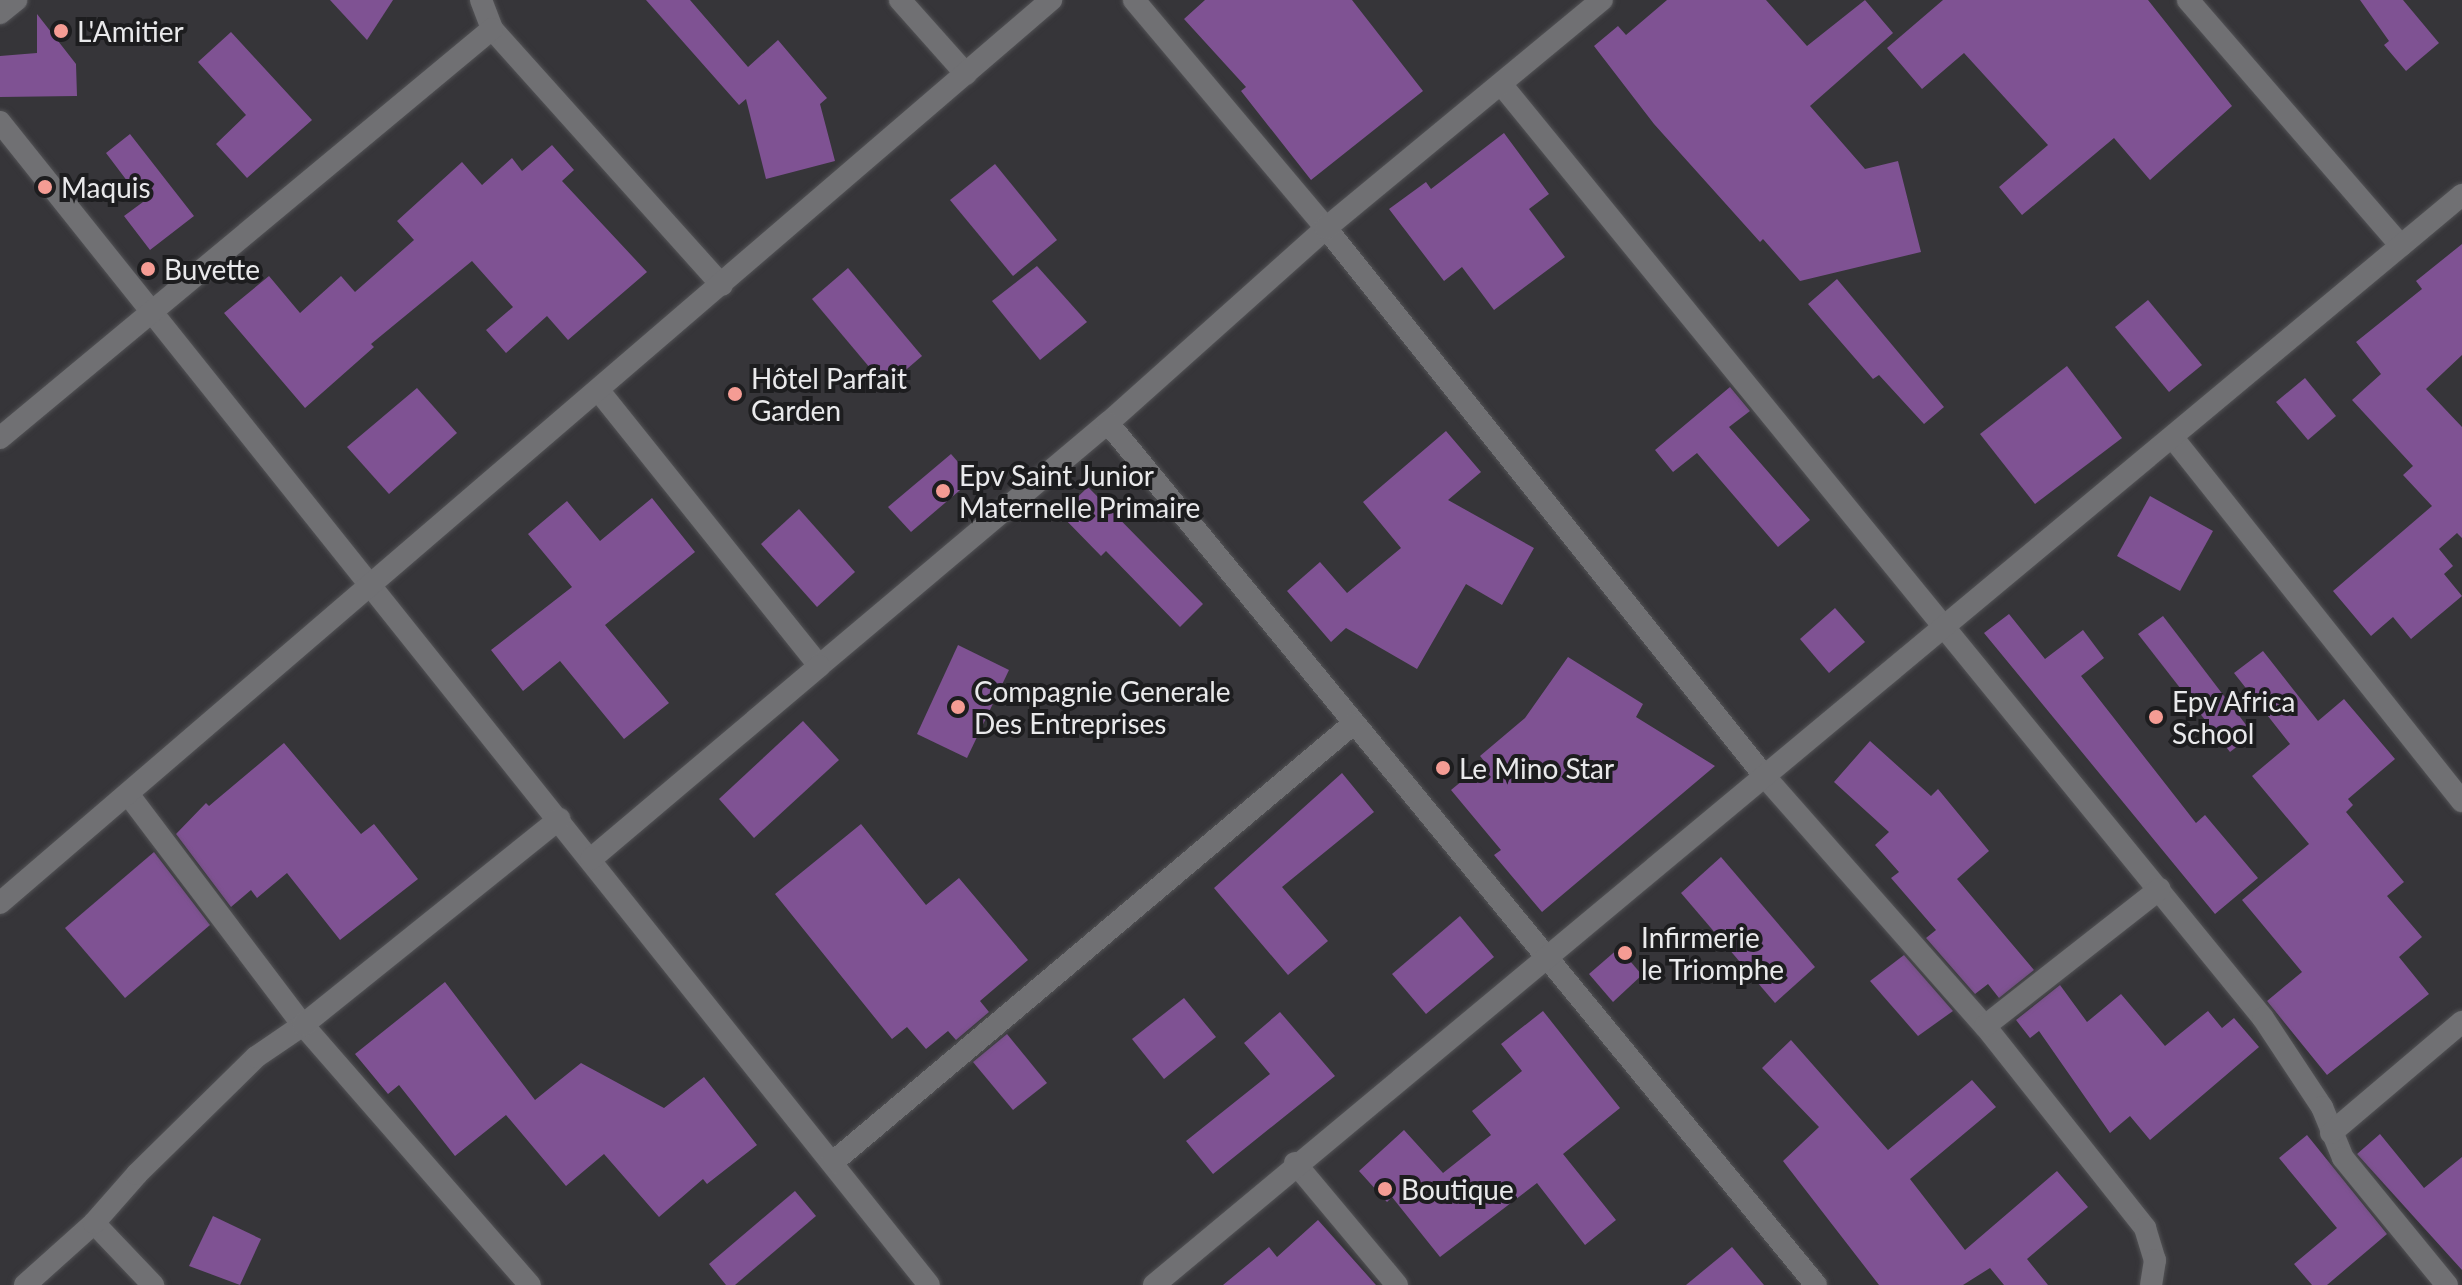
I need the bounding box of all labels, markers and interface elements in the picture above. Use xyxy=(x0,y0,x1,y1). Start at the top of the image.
place label: L'Amitier xyxy=(77,14,184,48)
marker: L'Amitier xyxy=(52,22,70,40)
place label: Maquis xyxy=(61,170,151,204)
marker: Maquis xyxy=(36,178,54,196)
place label: Buvette xyxy=(164,252,260,286)
marker: Buvette xyxy=(139,260,157,278)
place label: Hôtel Parfait Garden xyxy=(751,361,907,427)
marker: Hôtel Parfait Garden xyxy=(726,385,744,403)
place label: Epv Saint Junior Maternelle Primaire xyxy=(959,458,1200,524)
marker: Epv Saint Junior Maternelle Primaire xyxy=(934,482,952,500)
place label: Compagnie Generale Des Entreprises xyxy=(974,674,1231,740)
place label: Epv Africa School xyxy=(2172,684,2297,750)
marker: Compagnie Generale Des Entreprises xyxy=(949,698,967,716)
marker: Epv Africa School xyxy=(2147,708,2165,726)
place label: Le Mino Star xyxy=(1459,751,1614,785)
marker: Le Mino Star xyxy=(1434,759,1452,777)
place label: Infirmerie le Triomphe xyxy=(1641,920,1785,986)
marker: Infirmerie le Triomphe xyxy=(1616,944,1634,962)
place label: Boutique xyxy=(1401,1172,1514,1206)
marker: Boutique xyxy=(1376,1180,1394,1198)

